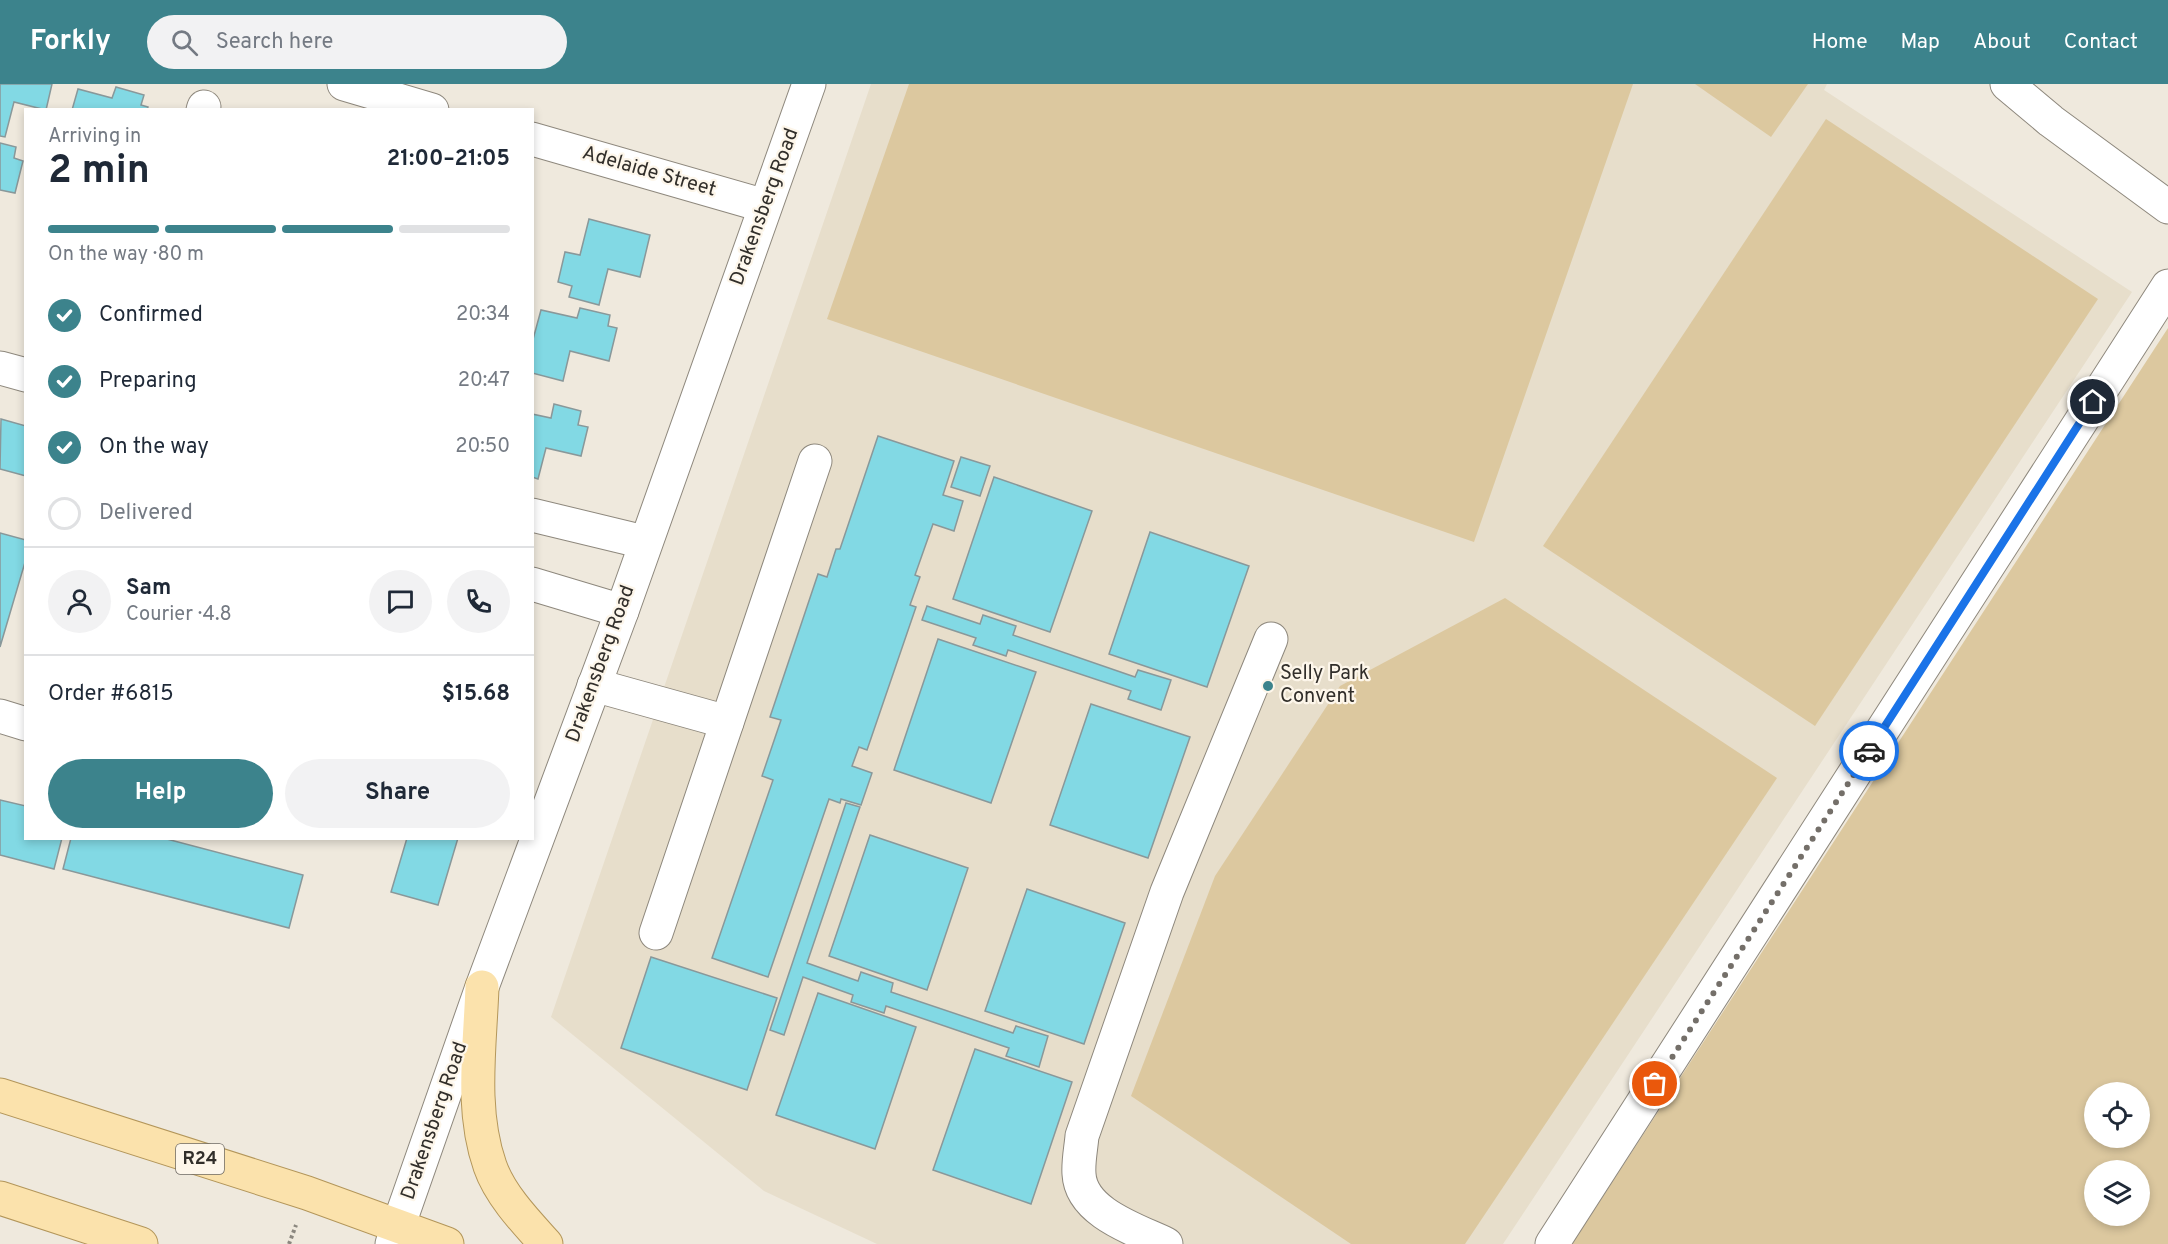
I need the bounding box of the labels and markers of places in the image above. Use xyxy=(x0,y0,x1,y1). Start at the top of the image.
pin xyxy=(2067,376,2118,427)
place label: Selly Park Convent xyxy=(1280,661,1369,710)
marker: Selly Park Convent xyxy=(1261,679,1275,693)
pin xyxy=(1629,1058,1680,1109)

